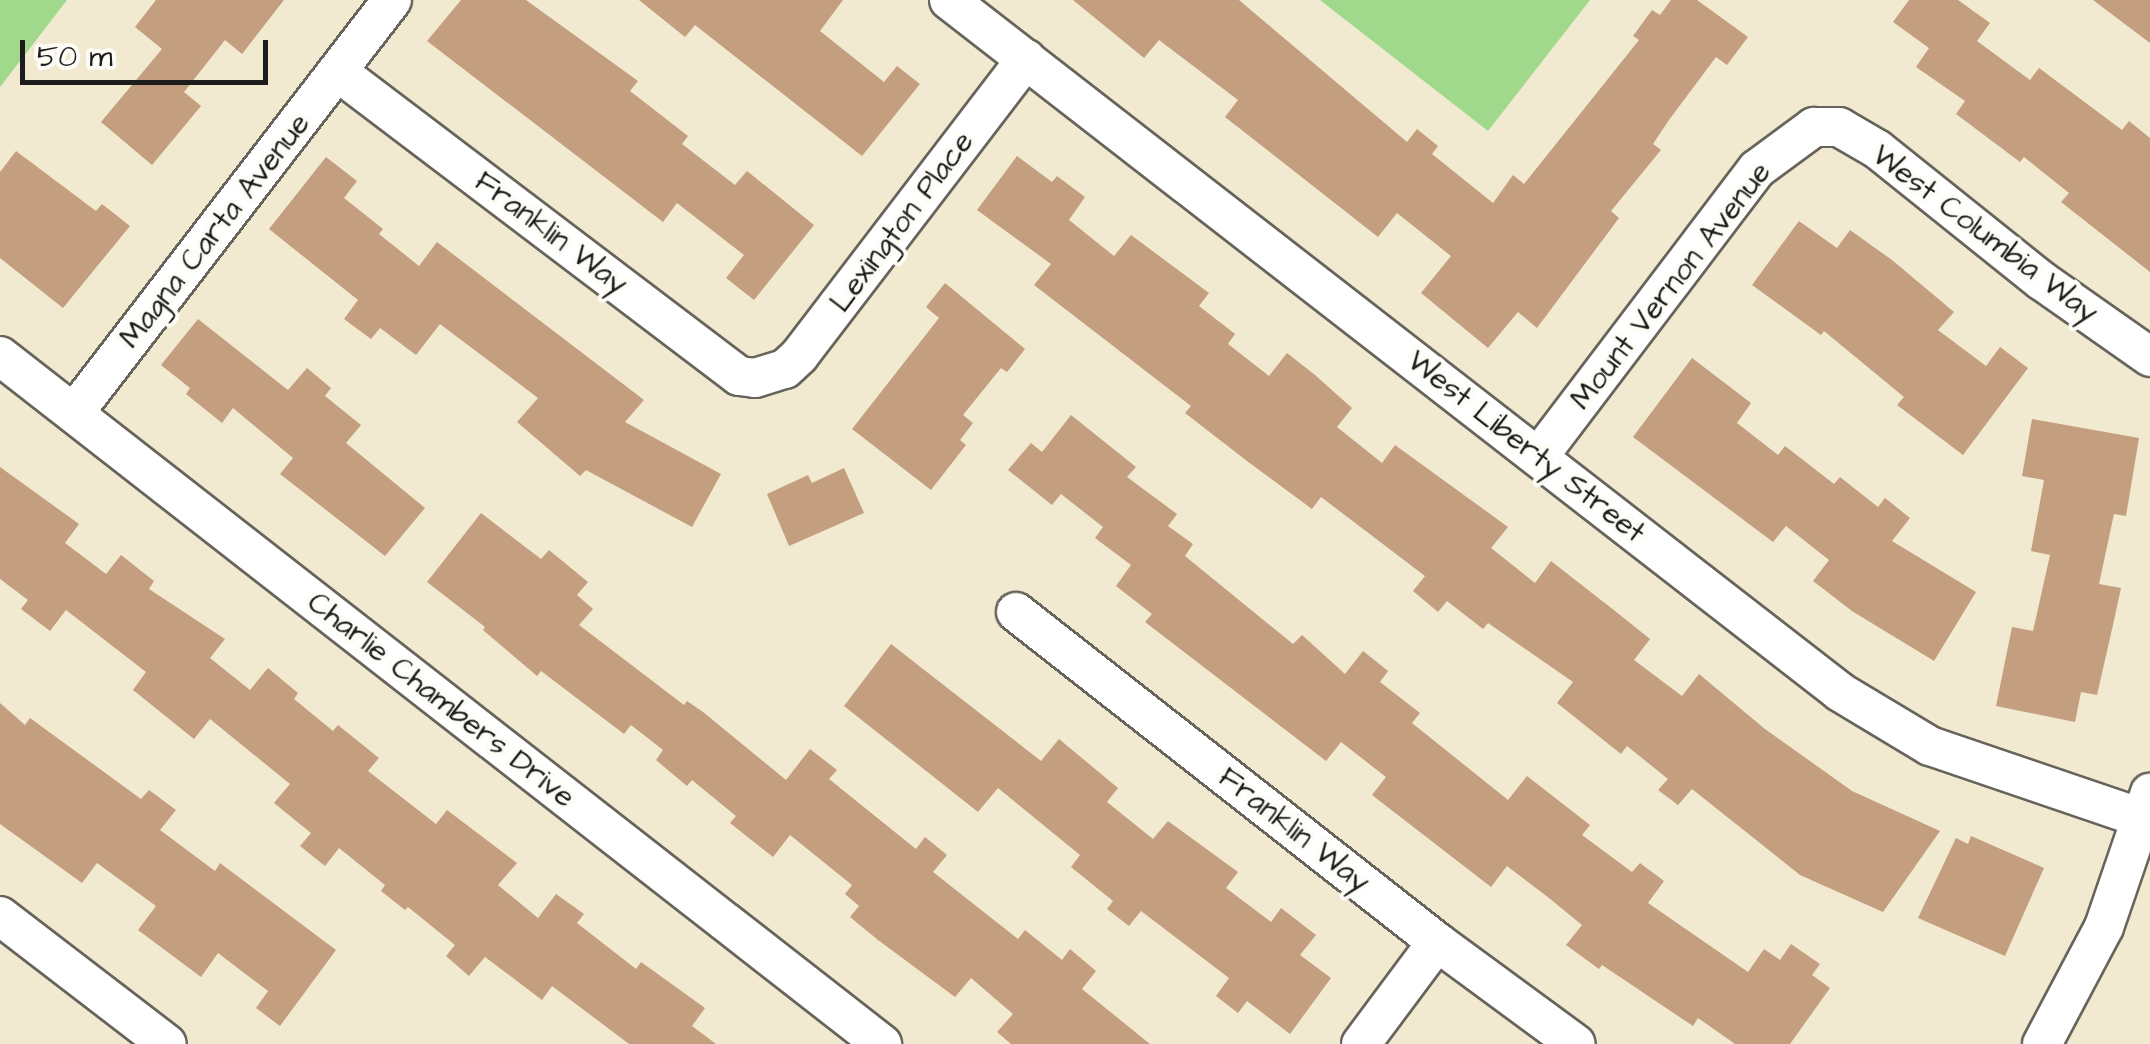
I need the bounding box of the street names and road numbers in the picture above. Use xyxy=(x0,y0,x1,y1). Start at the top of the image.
street label: Magna Carta Avenue xyxy=(112,107,318,355)
street label: Lexington Place xyxy=(822,125,982,319)
street label: West Columbia Way xyxy=(1865,137,2105,331)
street label: Mount Vernon Avenue xyxy=(1563,155,1779,417)
street label: Franklin Way xyxy=(467,164,635,302)
street label: West Liberty Street xyxy=(1400,343,1652,551)
street label: Charlie Chambers Drive xyxy=(300,584,582,816)
street label: Franklin Way xyxy=(1211,760,1377,900)

